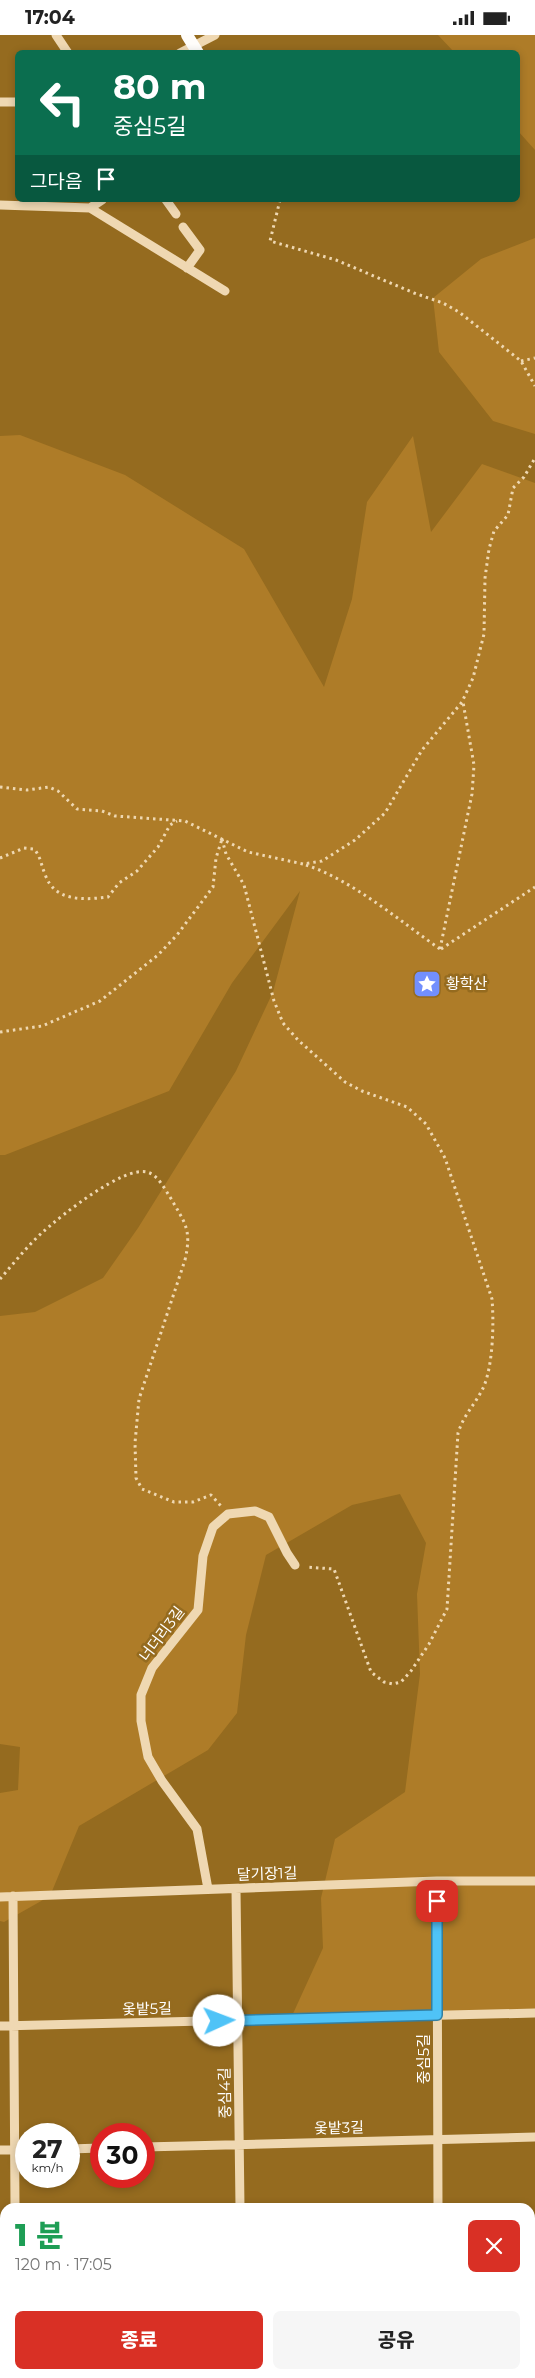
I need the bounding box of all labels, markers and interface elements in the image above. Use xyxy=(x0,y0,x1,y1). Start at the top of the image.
text: 17:04 xyxy=(25,6,75,29)
text: 80 m xyxy=(113,65,207,108)
icon: left xyxy=(30,70,95,135)
text: 중심5길 xyxy=(113,113,186,140)
icon: arrive xyxy=(92,165,120,193)
text: 그다음 xyxy=(30,170,82,193)
place icon: 황학산 xyxy=(412,969,442,999)
place label: 황학산 xyxy=(446,974,488,993)
street label: 너더리3길 xyxy=(135,1603,188,1665)
street label: 달기장1길 xyxy=(236,1863,298,1884)
pin xyxy=(416,1880,458,1922)
icon: arrive xyxy=(423,1887,451,1915)
position arrow xyxy=(192,1994,244,2046)
street label: 옻밭5길 xyxy=(122,1999,172,2018)
street label: 중심5길 xyxy=(414,2034,433,2084)
street label: 중심4길 xyxy=(215,2067,234,2119)
street label: 옻밭3길 xyxy=(314,2118,364,2137)
speed limit sign: 30 xyxy=(90,2123,155,2188)
text: 27 xyxy=(32,2134,63,2164)
text: km/h xyxy=(31,2160,64,2175)
text: 1 분 xyxy=(15,2217,63,2254)
button: close xyxy=(468,2220,520,2272)
text: 120 m · 17:05 xyxy=(15,2255,112,2274)
button: 종료 xyxy=(15,2311,263,2369)
button: 공유 xyxy=(273,2311,520,2369)

